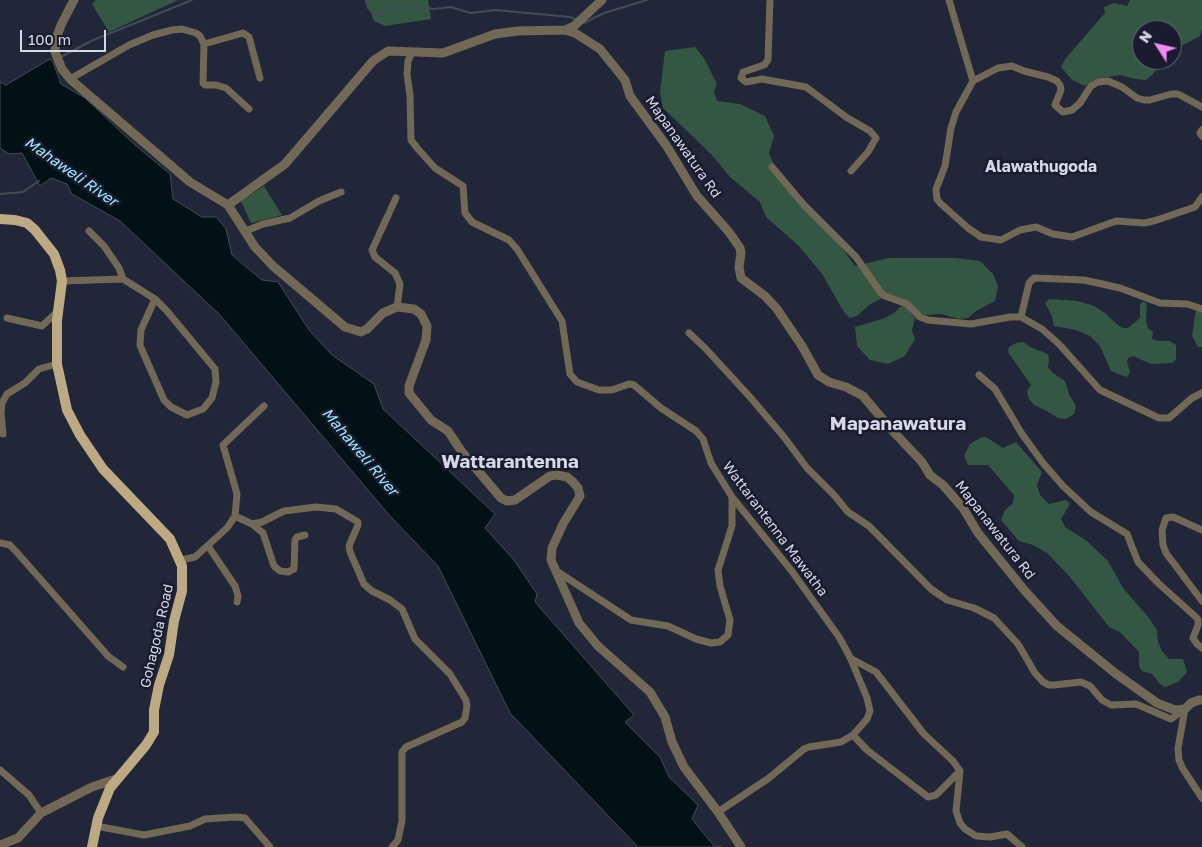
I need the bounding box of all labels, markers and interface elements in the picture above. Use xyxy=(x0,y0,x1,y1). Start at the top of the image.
scale bar xyxy=(22,20,109,52)
north arrow xyxy=(1132,20,1182,70)
text: N xyxy=(1135,27,1155,46)
text: 100 m xyxy=(28,30,71,48)
street label: Mapanawatura Rd xyxy=(642,93,724,201)
water label: Mahaweli River xyxy=(21,133,121,211)
district label: Alawathugoda xyxy=(985,157,1097,177)
water label: Mahaweli River xyxy=(318,404,402,500)
district label: Mapanawatura xyxy=(830,413,966,435)
district label: Wattarantenna xyxy=(441,451,579,473)
street label: Wattarantenna Mawatha xyxy=(719,458,831,600)
street label: Mapanawatura Rd xyxy=(951,477,1039,583)
street label: Gohagoda Road xyxy=(137,582,177,690)

